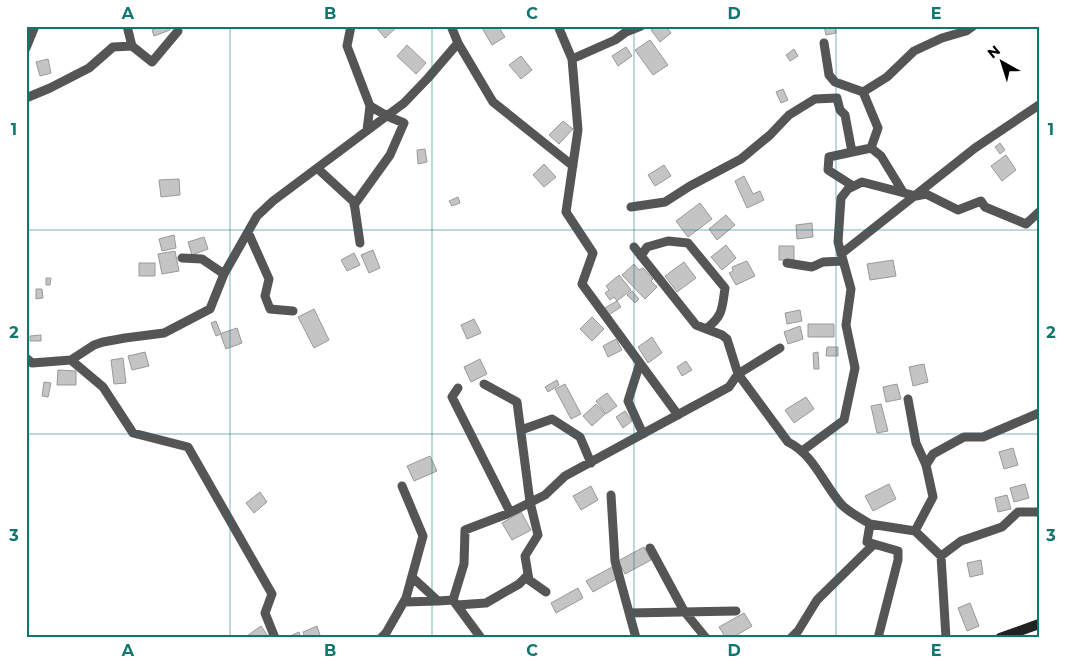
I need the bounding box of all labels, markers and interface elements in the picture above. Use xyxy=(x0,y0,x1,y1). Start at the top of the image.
text: A xyxy=(121,4,135,23)
text: B xyxy=(324,4,336,23)
text: C xyxy=(526,4,538,23)
text: D xyxy=(727,4,741,23)
text: E xyxy=(931,4,941,23)
north arrow xyxy=(978,38,1028,88)
text: N xyxy=(984,41,1004,62)
text: 1 xyxy=(11,120,17,139)
text: 1 xyxy=(1048,120,1054,139)
text: 2 xyxy=(9,323,19,342)
text: 2 xyxy=(1046,323,1056,342)
text: 3 xyxy=(8,526,19,545)
text: 3 xyxy=(1045,526,1056,545)
text: A xyxy=(121,641,135,660)
text: B xyxy=(324,641,336,660)
text: C xyxy=(526,641,538,660)
text: D xyxy=(727,641,741,660)
text: E xyxy=(931,641,941,660)

